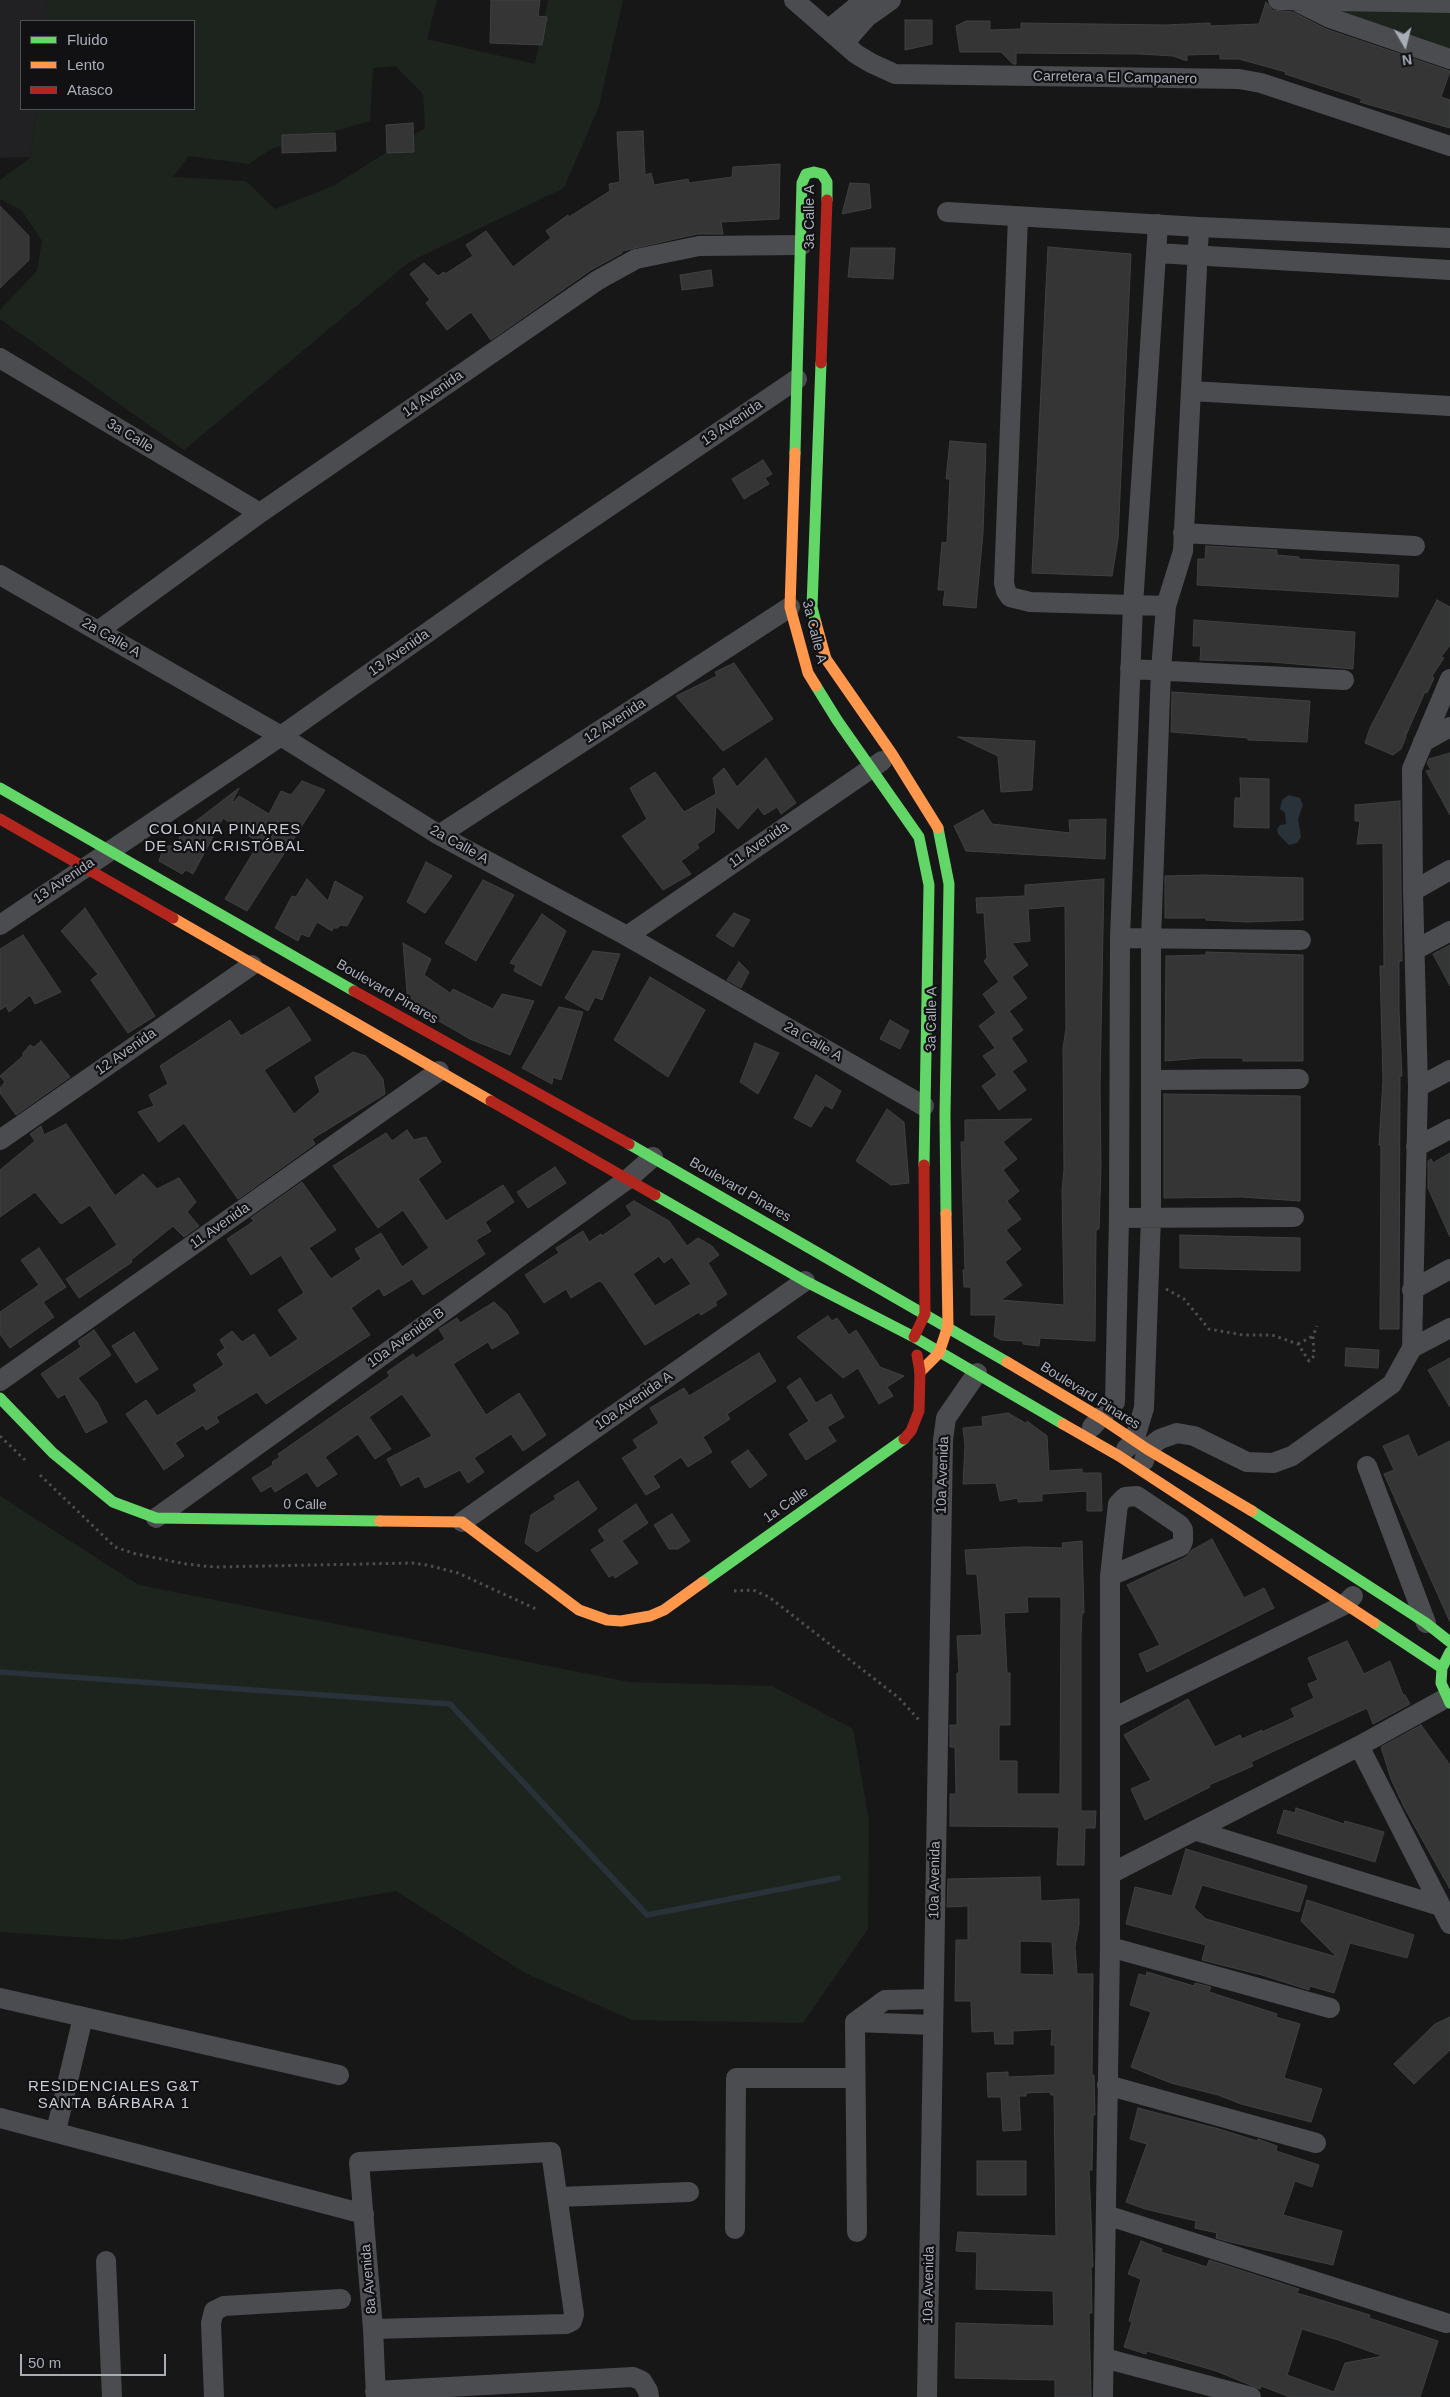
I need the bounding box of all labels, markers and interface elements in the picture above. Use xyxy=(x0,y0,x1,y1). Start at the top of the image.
legend xyxy=(20,20,195,110)
north arrow xyxy=(1380,20,1430,70)
text: Fluido xyxy=(67,31,108,48)
text: N xyxy=(1401,51,1413,68)
text: Lento xyxy=(67,56,105,73)
street label: Carretera a El Campanero xyxy=(1033,68,1197,88)
text: Atasco xyxy=(67,81,113,98)
street label: 3a Calle A xyxy=(802,185,818,249)
street label: 14 Avenida xyxy=(400,367,466,421)
street label: 13 Avenida xyxy=(698,397,766,449)
street label: 3a Calle xyxy=(104,416,156,456)
street label: 3a Calle A xyxy=(798,599,830,665)
street label: 2a Calle A xyxy=(79,615,143,661)
street label: 13 Avenida xyxy=(366,626,432,680)
street label: 12 Avenida xyxy=(581,695,649,747)
street label: 11 Avenida xyxy=(726,818,792,872)
district label: COLONIA PINARES DE SAN CRISTÓBAL xyxy=(142,821,308,856)
street label: 2a Calle A xyxy=(427,822,491,868)
street label: 13 Avenida xyxy=(30,855,98,907)
street label: Boulevard Pinares xyxy=(333,956,441,1028)
street label: 3a Calle A xyxy=(923,987,941,1051)
street label: 2a Calle A xyxy=(781,1019,845,1065)
street label: 12 Avenida xyxy=(93,1025,159,1079)
street label: Boulevard Pinares xyxy=(686,1154,794,1226)
street label: 11 Avenida xyxy=(187,1199,253,1253)
street label: 10a Avenida B xyxy=(364,1305,448,1371)
street label: Boulevard Pinares xyxy=(1037,1359,1143,1433)
street label: 10a Avenida A xyxy=(592,1368,676,1434)
street label: 10a Avenida xyxy=(933,1436,953,1514)
street label: 1a Calle xyxy=(760,1483,812,1527)
street label: 0 Calle xyxy=(283,1496,327,1514)
street label: 10a Avenida xyxy=(926,1841,944,1919)
district label: RESIDENCIALES G&T SANTA BÁRBARA 1 xyxy=(26,2078,202,2113)
street label: 8a Avenida xyxy=(358,2243,380,2315)
street label: 10a Avenida xyxy=(920,2246,938,2324)
scale bar xyxy=(22,2344,169,2376)
text: 50 m xyxy=(28,2354,61,2371)

